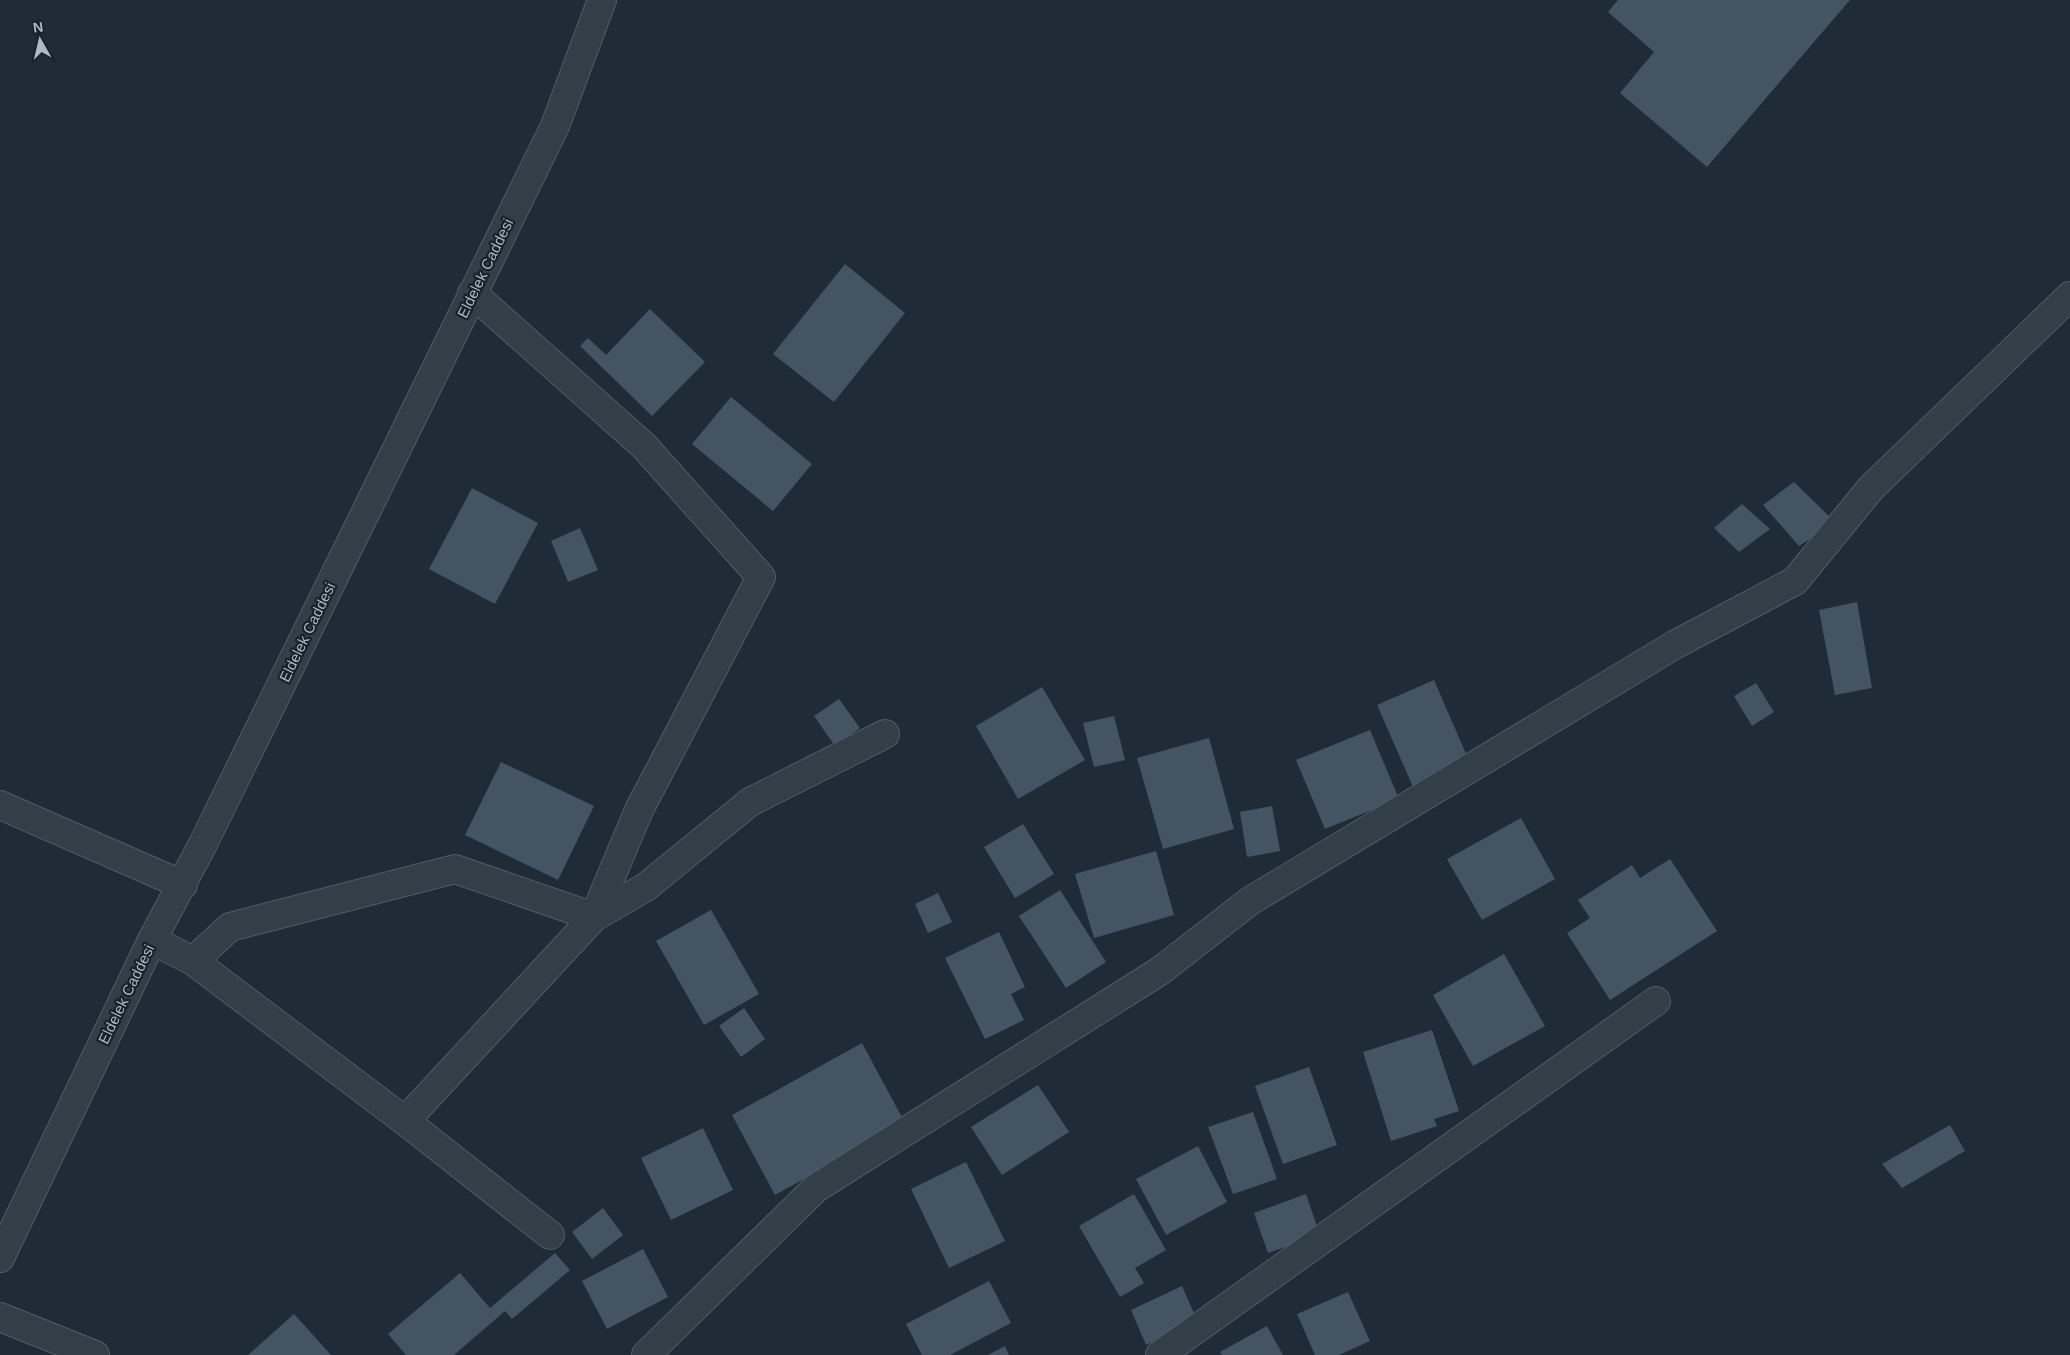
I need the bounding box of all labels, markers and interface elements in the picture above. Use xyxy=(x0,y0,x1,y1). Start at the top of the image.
north arrow xyxy=(15,15,65,65)
text: N xyxy=(32,18,44,36)
street label: Eldelek Caddesi xyxy=(454,216,516,320)
street label: Eldelek Caddesi xyxy=(276,580,338,684)
street label: Eldelek Caddesi xyxy=(95,942,157,1046)

